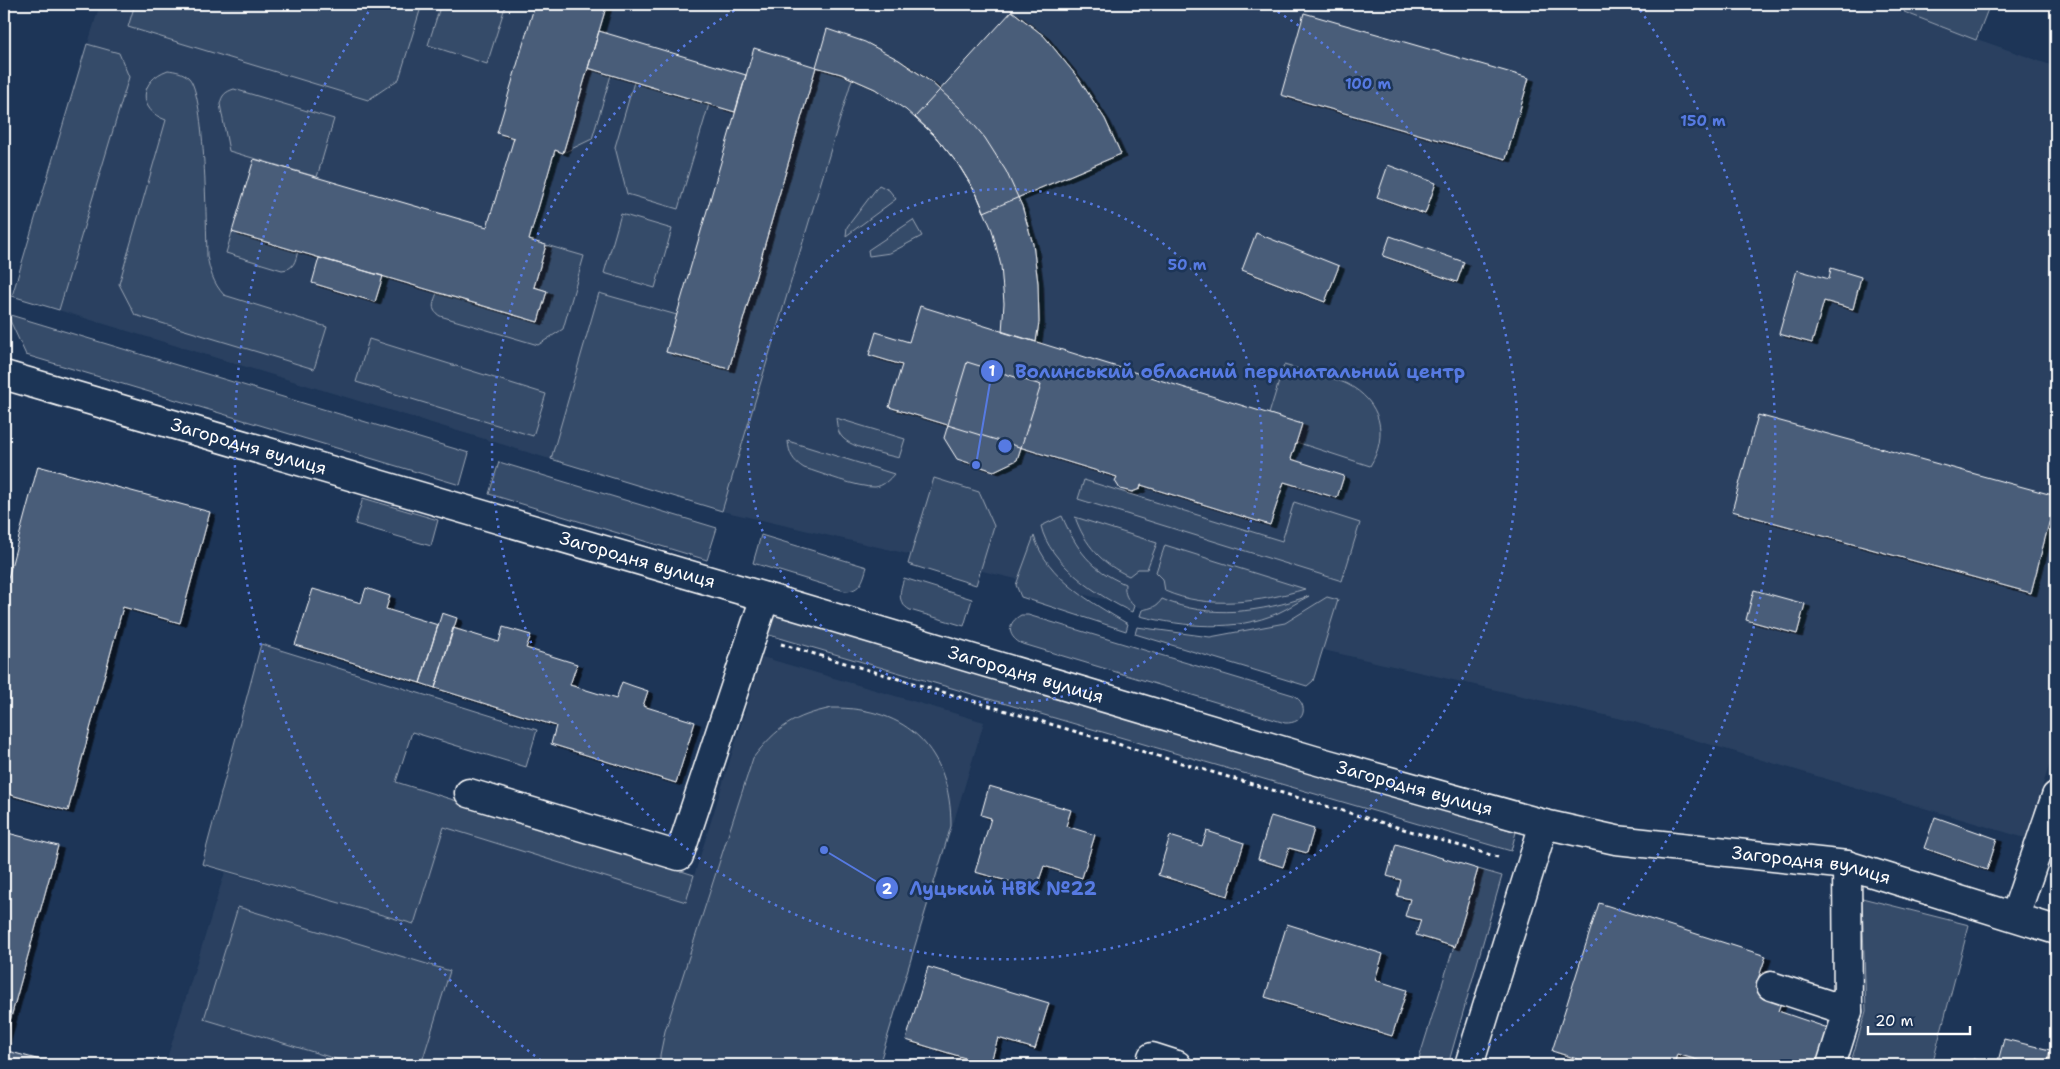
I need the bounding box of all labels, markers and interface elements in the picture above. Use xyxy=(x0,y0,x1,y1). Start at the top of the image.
text: 100 m xyxy=(1345,74,1391,94)
text: 150 m xyxy=(1680,111,1726,131)
text: 50 m xyxy=(1168,255,1207,275)
callout: Волинський обласний перинатальний центр xyxy=(980,354,1475,388)
text: Волинський обласний перинатальний центр xyxy=(1015,359,1465,384)
text: 1 xyxy=(989,361,996,381)
street label: Загородня вулиця xyxy=(168,412,329,480)
centre of rings xyxy=(996,437,1014,455)
street label: Загородня вулиця xyxy=(557,526,718,594)
street label: Загородня вулиця xyxy=(945,640,1107,709)
street label: Загородня вулиця xyxy=(1334,755,1496,821)
street label: Загородня вулиця xyxy=(1731,841,1894,890)
callout: Луцький НВК №22 xyxy=(875,871,1107,905)
text: Луцький НВК №22 xyxy=(909,876,1097,901)
text: 2 xyxy=(882,879,893,899)
scale bar xyxy=(1868,1004,1970,1036)
text: 20 m xyxy=(1875,1011,1914,1031)

